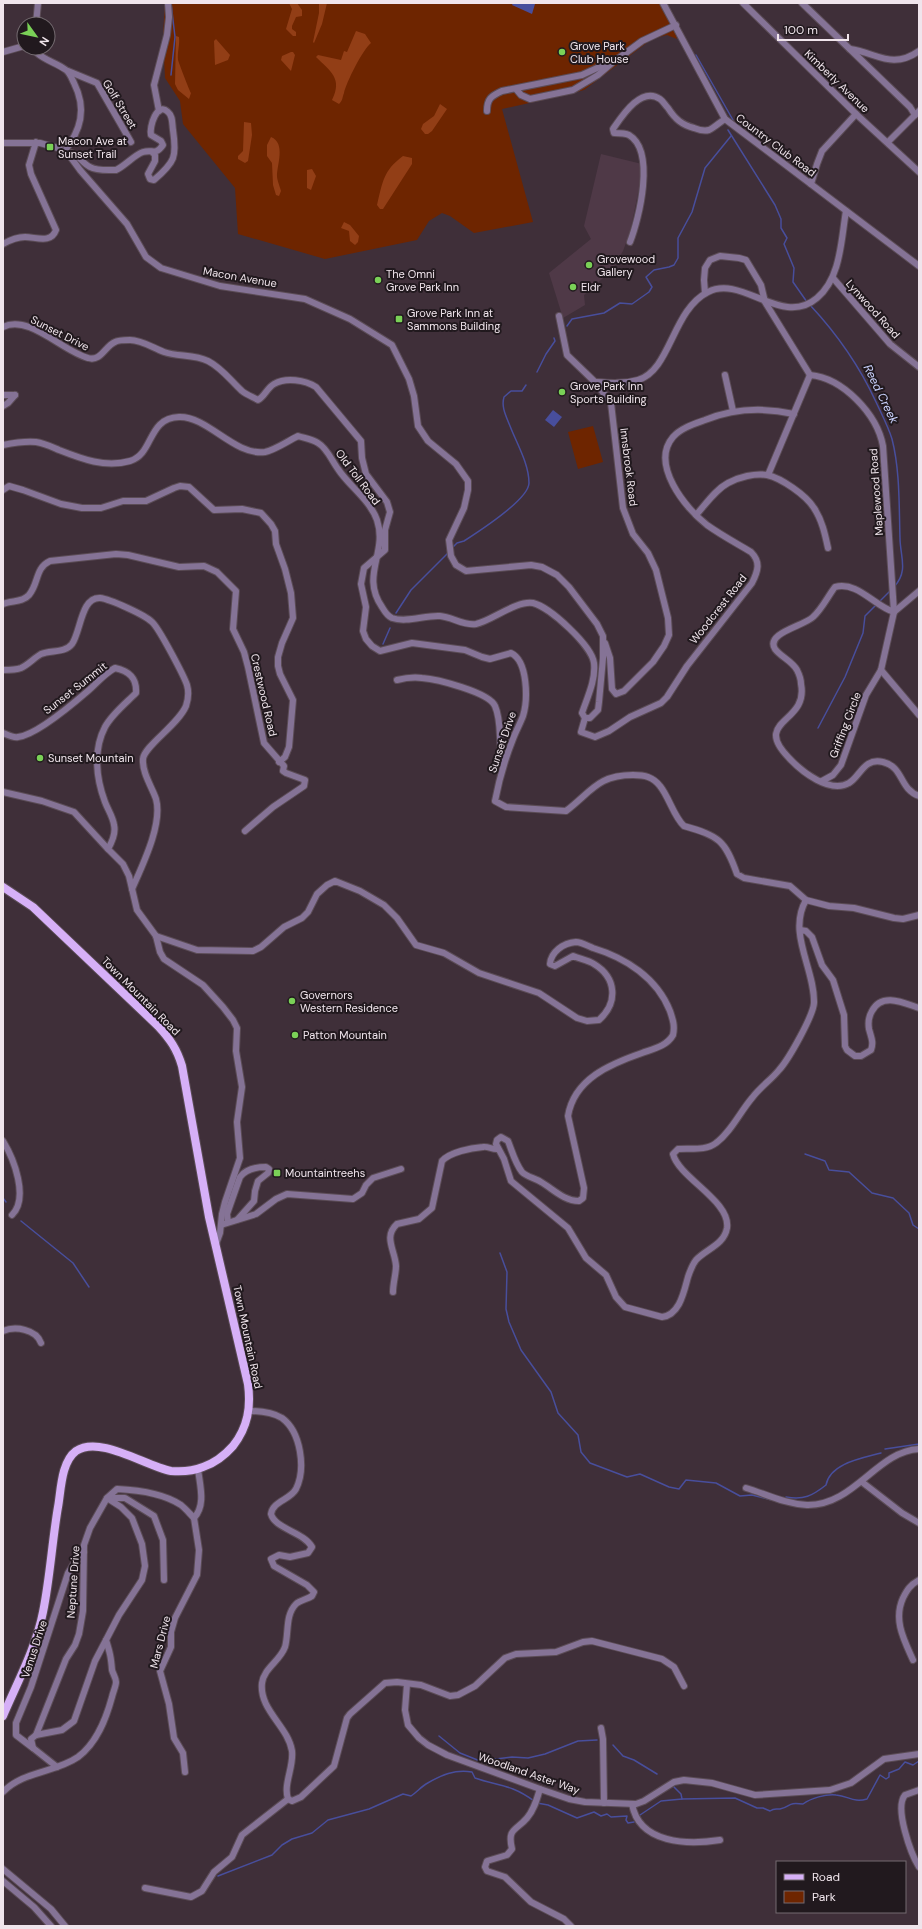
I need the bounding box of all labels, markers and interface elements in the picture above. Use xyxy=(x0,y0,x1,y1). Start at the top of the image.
north arrow xyxy=(16,16,56,56)
scale bar xyxy=(778,16,848,42)
text: 100 m xyxy=(784,22,818,38)
text: N xyxy=(36,34,52,49)
place label: Grove Park Club House xyxy=(570,39,629,66)
street label: Kimberly Avenue xyxy=(802,46,872,116)
marker: Grove Park Club House xyxy=(557,47,567,57)
street label: Golf Street xyxy=(100,77,140,131)
street label: Country Club Road xyxy=(733,110,819,180)
place label: Macon Ave at Sunset Trail xyxy=(58,134,127,161)
marker: Macon Ave at Sunset Trail xyxy=(45,142,55,152)
place label: Grovewood Gallery xyxy=(597,252,655,279)
marker: Grovewood Gallery xyxy=(584,260,594,270)
street label: Macon Avenue xyxy=(202,264,278,290)
place label: The Omni Grove Park Inn xyxy=(386,267,459,294)
marker: The Omni Grove Park Inn xyxy=(373,275,383,285)
street label: Lynwood Road xyxy=(843,277,903,341)
place label: Eldr xyxy=(581,280,601,294)
marker: Eldr xyxy=(568,282,578,292)
place label: Grove Park Inn at Sammons Building xyxy=(407,306,500,333)
street label: Sunset Drive xyxy=(28,312,92,354)
marker: Grove Park Inn at Sammons Building xyxy=(394,314,404,324)
water label: Reed Creek xyxy=(860,362,903,427)
place label: Grove Park Inn Sports Building xyxy=(570,379,647,406)
marker: Grove Park Inn Sports Building xyxy=(557,387,567,397)
street label: Innsbrook Road xyxy=(617,427,641,507)
street label: Old Toll Road xyxy=(333,446,383,508)
street label: Maplewood Road xyxy=(866,448,886,536)
street label: Woodcrest Road xyxy=(686,571,750,647)
street label: Crestwood Road xyxy=(248,652,280,738)
street label: Sunset Summit xyxy=(40,659,110,717)
street label: Griffing Circle xyxy=(826,690,864,760)
street label: Sunset Drive xyxy=(485,710,519,774)
place label: Sunset Mountain xyxy=(48,751,133,765)
marker: Sunset Mountain xyxy=(35,753,45,763)
street label: Town Mountain Road xyxy=(99,954,183,1038)
place label: Governors Western Residence xyxy=(300,988,398,1015)
marker: Governors Western Residence xyxy=(287,996,297,1006)
place label: Patton Mountain xyxy=(303,1028,387,1042)
marker: Patton Mountain xyxy=(290,1030,300,1040)
place label: Mountaintreehs xyxy=(285,1166,365,1180)
marker: Mountaintreehs xyxy=(272,1168,282,1178)
street label: Town Mountain Road xyxy=(230,1284,266,1390)
street label: Neptune Drive xyxy=(63,1545,83,1619)
street label: Mars Drive xyxy=(147,1614,173,1670)
street label: Venus Drive xyxy=(18,1618,50,1680)
street label: Woodland Aster Way xyxy=(476,1749,582,1797)
legend xyxy=(776,1861,906,1913)
text: Road xyxy=(812,1869,840,1885)
text: Park xyxy=(812,1889,836,1905)

